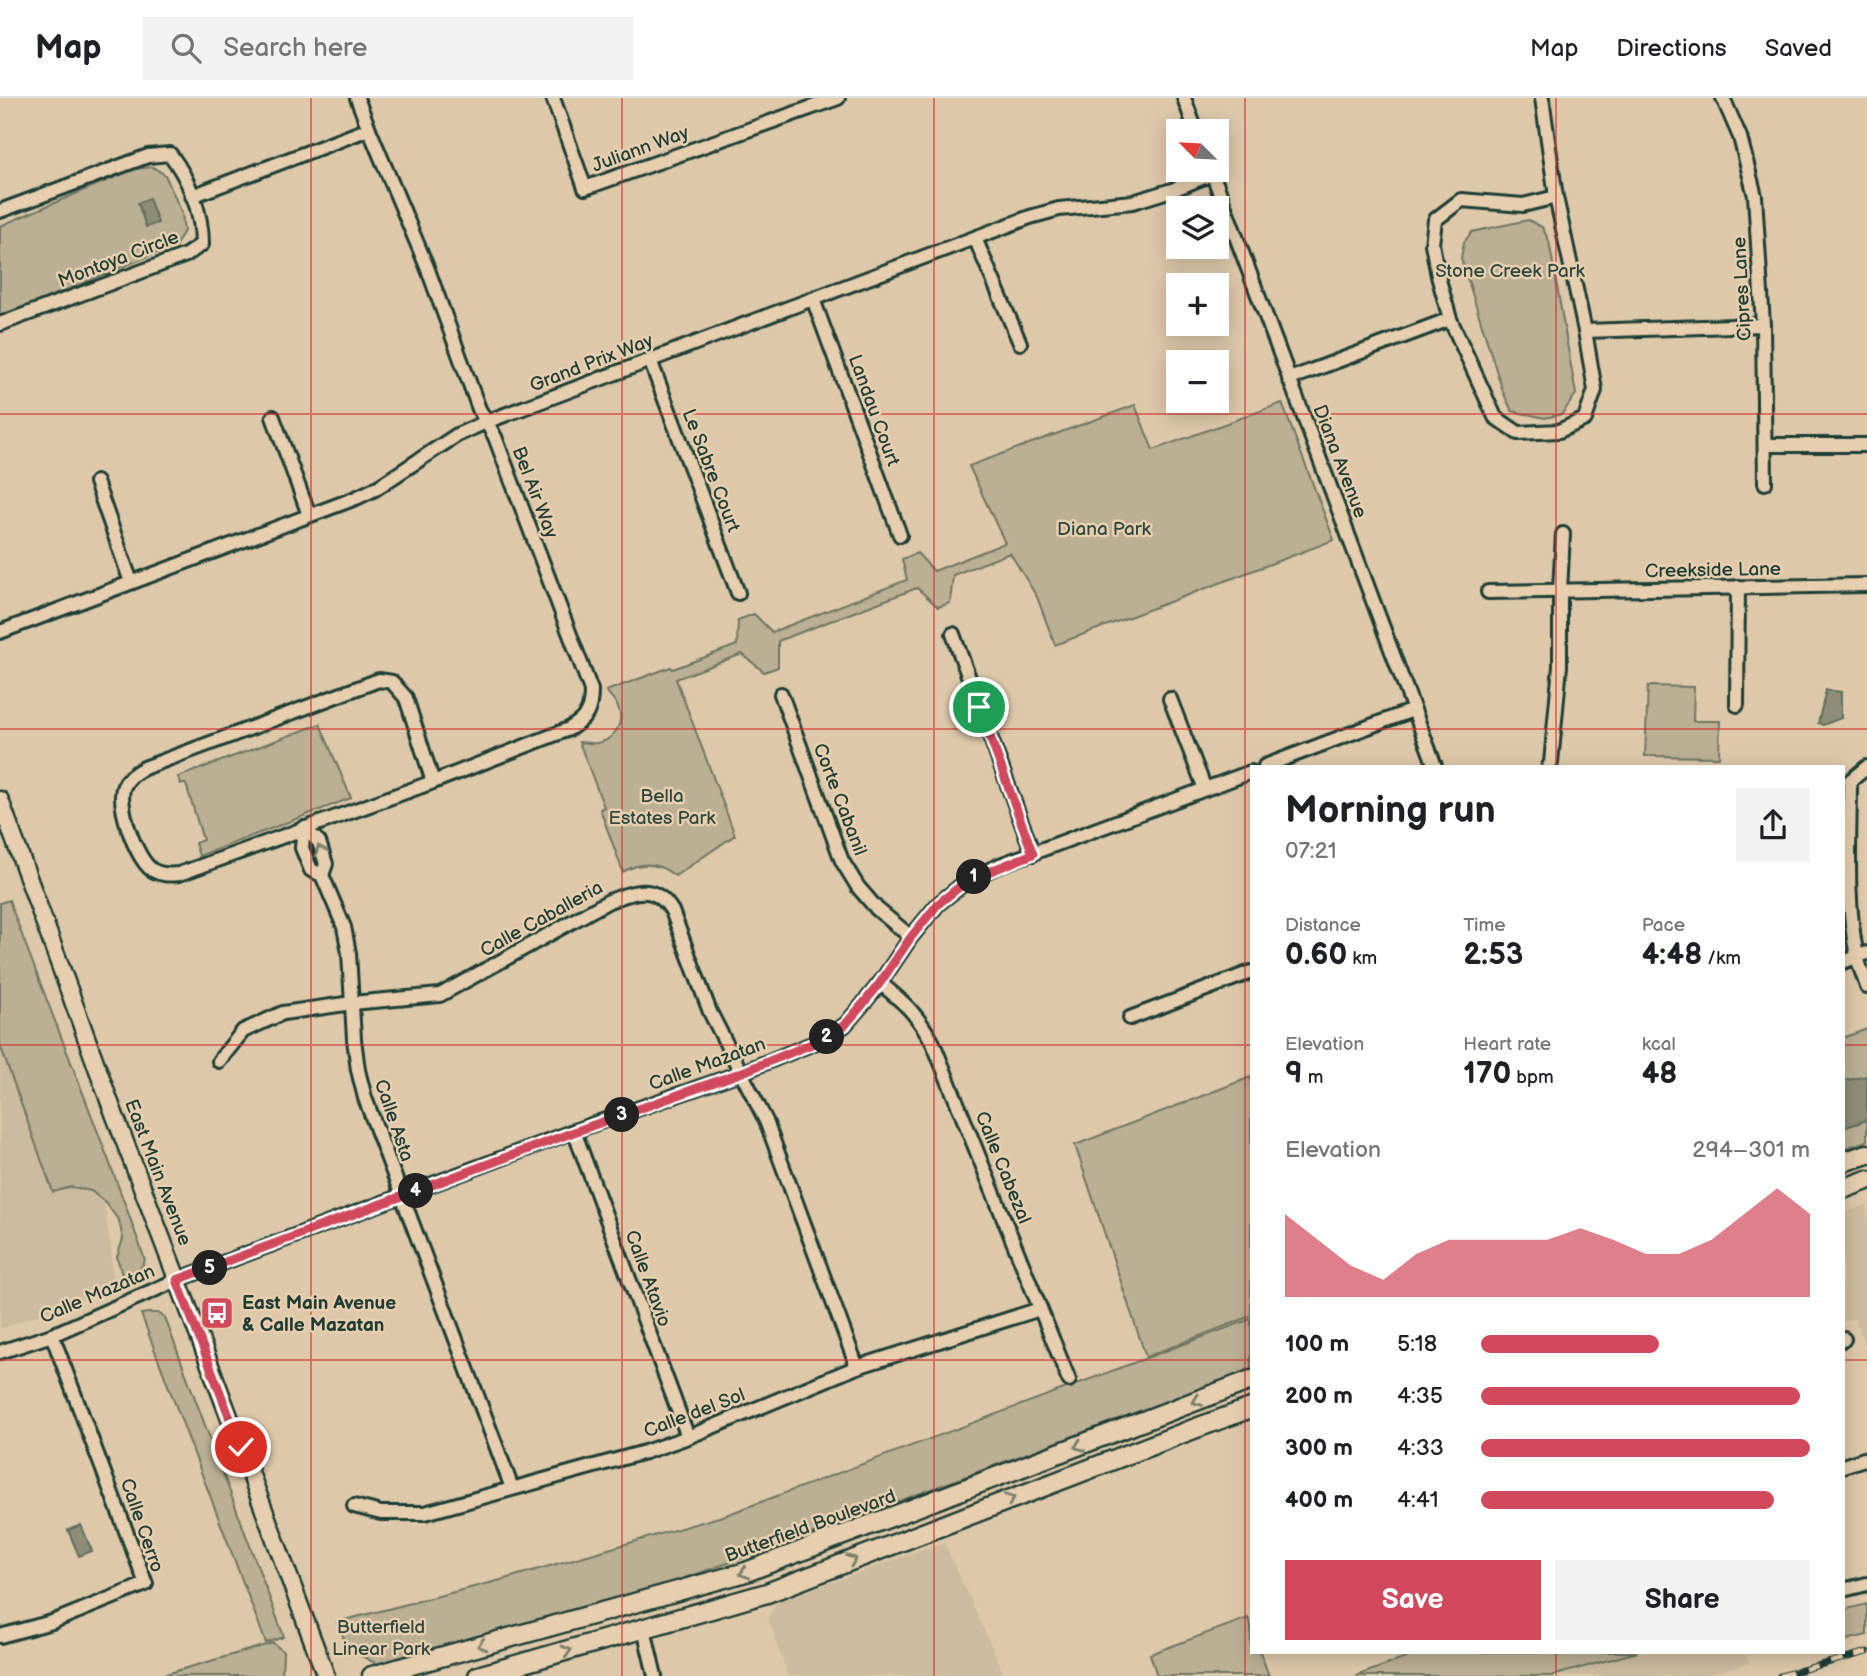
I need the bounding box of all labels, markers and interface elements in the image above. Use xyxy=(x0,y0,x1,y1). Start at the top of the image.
search box xyxy=(143,17,633,80)
text: Map xyxy=(35,28,101,68)
icon: search xyxy=(167,29,205,67)
text: Search here xyxy=(223,33,367,64)
text: Map xyxy=(1530,34,1578,63)
text: Directions xyxy=(1616,34,1727,63)
text: Saved xyxy=(1765,34,1832,63)
north arrow xyxy=(1166,119,1228,182)
map controls xyxy=(1166,119,1229,413)
street label: Juliann Way xyxy=(589,121,692,178)
button: layers xyxy=(1166,196,1229,259)
street label: Montoya Circle xyxy=(55,226,182,293)
street label: Cipres Lane xyxy=(1728,236,1757,342)
park label: Stone Creek Park xyxy=(1435,260,1586,283)
button: + xyxy=(1166,273,1229,336)
street label: Grand Prix Way xyxy=(527,329,657,397)
button: − xyxy=(1166,350,1229,413)
street label: Landau Court xyxy=(843,352,904,469)
street label: Diana Avenue xyxy=(1307,402,1372,521)
street label: Le Sabre Court xyxy=(677,406,745,535)
street label: Bel Air Way xyxy=(507,443,563,542)
park label: Diana Park xyxy=(1057,518,1152,541)
street label: Creekside Lane xyxy=(1645,558,1781,583)
pin xyxy=(949,677,1009,737)
icon: arrive xyxy=(960,688,998,726)
street label: Corte Cabanil xyxy=(808,740,872,859)
park label: Bella Estates Park xyxy=(608,785,716,830)
text: Morning run xyxy=(1285,788,1496,833)
button: share xyxy=(1736,788,1810,862)
text: 07:21 xyxy=(1285,837,1337,865)
one-way arrow xyxy=(314,845,328,857)
pin: 1 xyxy=(956,860,992,894)
text: 1 xyxy=(970,865,978,888)
street label: Calle Caballeria xyxy=(477,876,607,962)
text: Distance xyxy=(1285,914,1361,937)
text: Time xyxy=(1463,914,1505,937)
text: Pace xyxy=(1642,914,1685,937)
text: 0.60 xyxy=(1285,937,1347,973)
text: 2:53 xyxy=(1463,937,1523,973)
text: 4:48 xyxy=(1642,937,1702,973)
text: km xyxy=(1347,947,1377,970)
text: /km xyxy=(1702,947,1741,970)
pin: 2 xyxy=(810,1020,844,1054)
text: 2 xyxy=(821,1025,832,1048)
street label: Calle Mazatan xyxy=(646,1033,769,1096)
text: Elevation xyxy=(1285,1033,1364,1056)
text: Heart rate xyxy=(1463,1033,1551,1056)
text: kcal xyxy=(1642,1033,1676,1056)
text: 9 xyxy=(1285,1056,1303,1092)
text: 170 xyxy=(1463,1056,1511,1092)
text: 48 xyxy=(1642,1056,1677,1092)
text: m xyxy=(1303,1066,1323,1089)
text: bpm xyxy=(1511,1066,1554,1089)
street label: Calle Asta xyxy=(369,1076,418,1165)
street label: East Main Avenue xyxy=(119,1096,196,1249)
pin: 3 xyxy=(604,1098,640,1132)
text: 3 xyxy=(616,1103,627,1126)
street label: Calle Cabezal xyxy=(970,1108,1036,1227)
text: Elevation xyxy=(1285,1136,1381,1164)
text: 294–301 m xyxy=(1692,1136,1810,1164)
pin: 4 xyxy=(398,1174,434,1208)
text: 4 xyxy=(410,1179,421,1202)
street label: Calle Atavio xyxy=(620,1227,676,1330)
pin: 5 xyxy=(192,1250,228,1286)
text: 5 xyxy=(204,1256,215,1279)
street label: Calle Mazatan xyxy=(37,1260,158,1329)
place label: East Main Avenue & Calle Mazatan xyxy=(242,1292,396,1337)
bus stop icon: East Main Avenue & Calle Mazatan xyxy=(198,1294,236,1332)
text: 100 m xyxy=(1285,1330,1349,1358)
text: 5:18 xyxy=(1397,1330,1437,1358)
text: 200 m xyxy=(1285,1382,1353,1410)
text: 4:35 xyxy=(1397,1382,1443,1410)
street label: Calle del Sol xyxy=(641,1384,748,1443)
one-way arrow xyxy=(1191,1392,1203,1406)
pin xyxy=(211,1417,271,1477)
icon: check xyxy=(222,1428,260,1466)
text: 300 m xyxy=(1285,1434,1353,1462)
text: 4:33 xyxy=(1397,1434,1444,1462)
one-way arrow xyxy=(1073,1437,1085,1451)
street label: Calle Cerro xyxy=(115,1475,168,1576)
street label: Butterfield Boulevard xyxy=(722,1485,899,1568)
text: 400 m xyxy=(1285,1486,1353,1514)
text: 4:41 xyxy=(1397,1486,1439,1514)
one-way arrow xyxy=(1003,1493,1015,1507)
one-way arrow xyxy=(846,1554,858,1568)
button: Save xyxy=(1285,1560,1541,1640)
button: Share xyxy=(1555,1560,1810,1640)
one-way arrow xyxy=(739,1565,751,1579)
park label: Butterfield Linear Park xyxy=(332,1616,431,1661)
one-way arrow xyxy=(476,1637,488,1651)
one-way arrow xyxy=(561,1644,573,1659)

